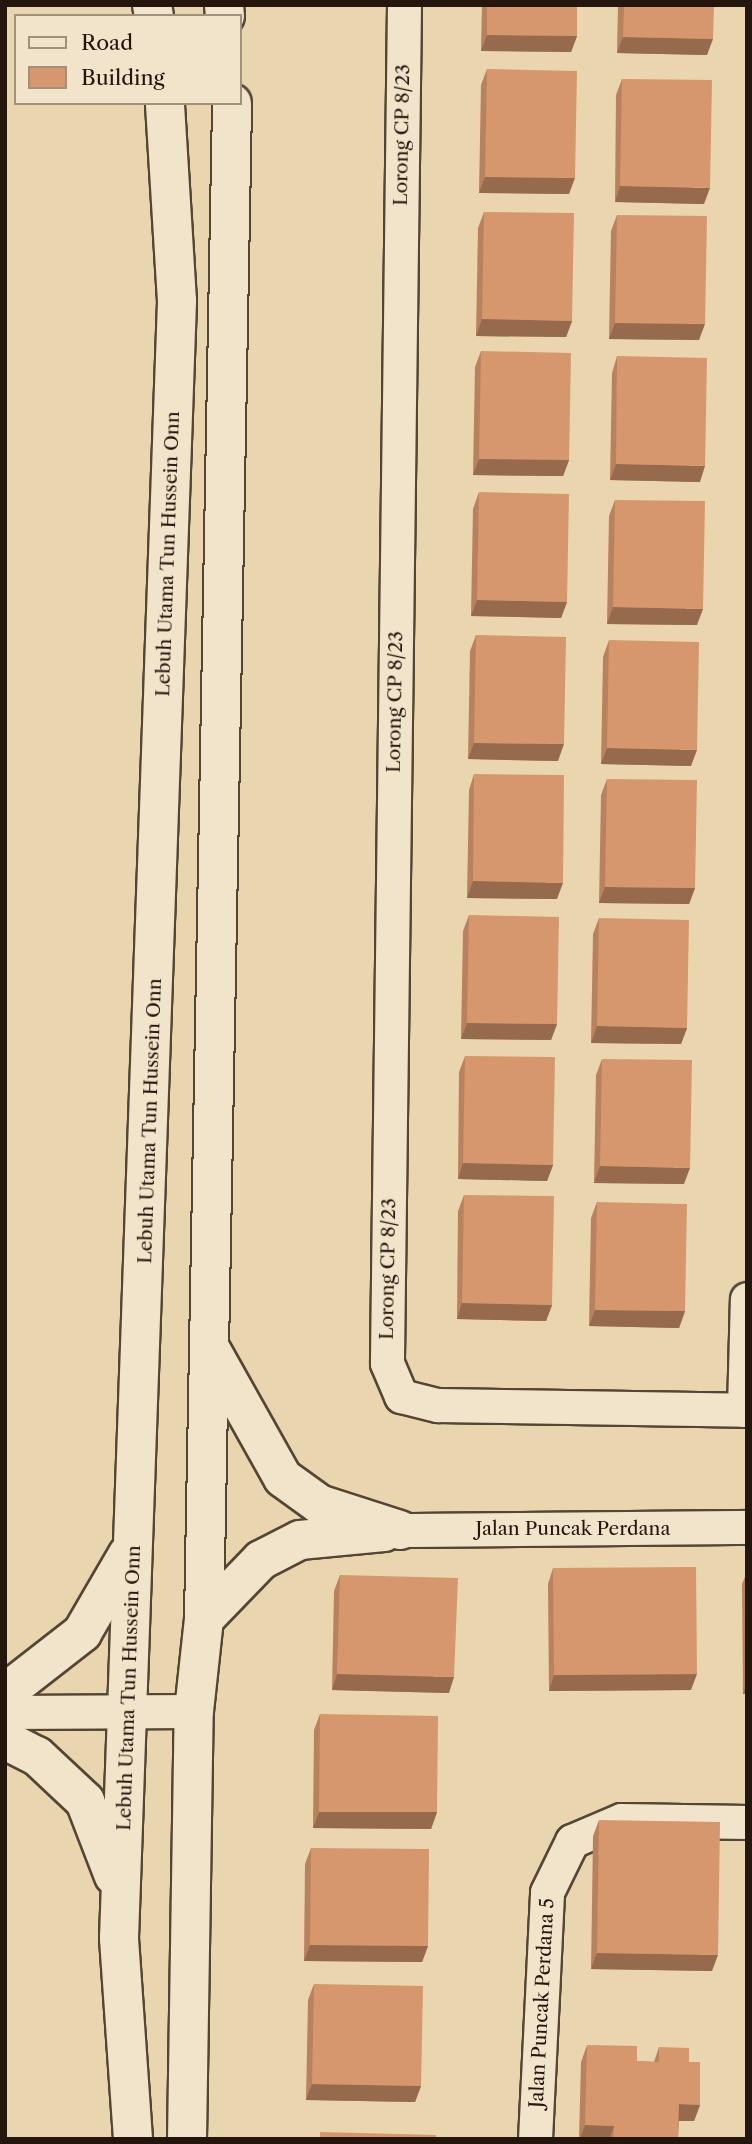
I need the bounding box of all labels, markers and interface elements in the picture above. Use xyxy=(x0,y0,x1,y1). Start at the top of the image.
legend xyxy=(14,14,242,105)
text: Road xyxy=(81,30,133,55)
street label: Lorong CP 8/23 xyxy=(389,64,415,206)
text: Building xyxy=(81,65,165,90)
street label: Lebuh Utama Tun Hussein Onn xyxy=(152,411,184,697)
street label: Lorong CP 8/23 xyxy=(382,631,408,773)
street label: Lebuh Utama Tun Hussein Onn xyxy=(134,978,166,1264)
street label: Lorong CP 8/23 xyxy=(375,1198,401,1340)
street label: Jalan Puncak Perdana xyxy=(475,1518,671,1540)
street label: Lebuh Utama Tun Hussein Onn xyxy=(113,1545,145,1831)
street label: Jalan Puncak Perdana 5 xyxy=(525,1897,559,2109)

